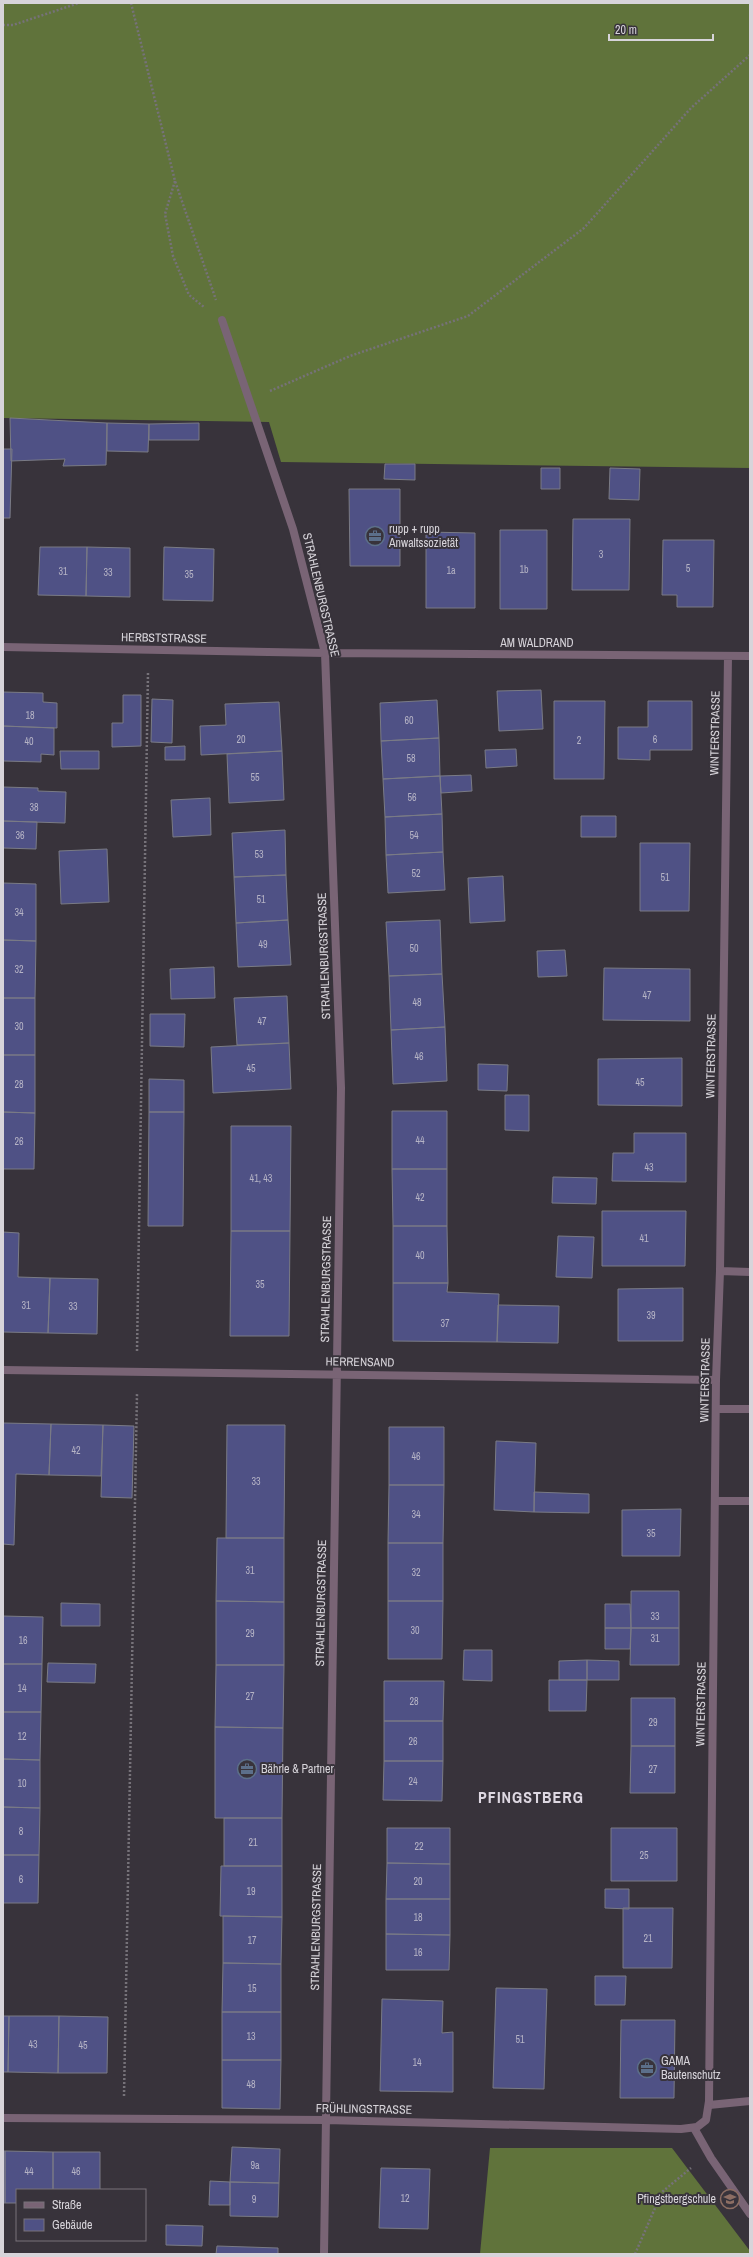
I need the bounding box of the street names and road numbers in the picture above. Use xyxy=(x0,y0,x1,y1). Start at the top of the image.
street label: STRAHLENBURGSTRASSE xyxy=(299,531,343,659)
street label: HERBSTSTRASSE xyxy=(121,629,207,647)
street label: AM WALDRAND xyxy=(499,635,574,651)
street label: WINTERSTRASSE xyxy=(706,690,724,776)
street label: STRAHLENBURGSTRASSE xyxy=(314,892,334,1020)
street label: WINTERSTRASSE xyxy=(702,1013,720,1099)
street label: STRAHLENBURGSTRASSE xyxy=(317,1215,335,1343)
street label: WINTERSTRASSE xyxy=(696,1337,714,1423)
street label: HERRENSAND xyxy=(325,1353,395,1371)
street label: STRAHLENBURGSTRASSE xyxy=(312,1539,330,1667)
street label: WINTERSTRASSE xyxy=(692,1661,710,1747)
street label: STRAHLENBURGSTRASSE xyxy=(307,1863,325,1991)
street label: FRÜHLINGSTRASSE xyxy=(316,2099,412,2118)

